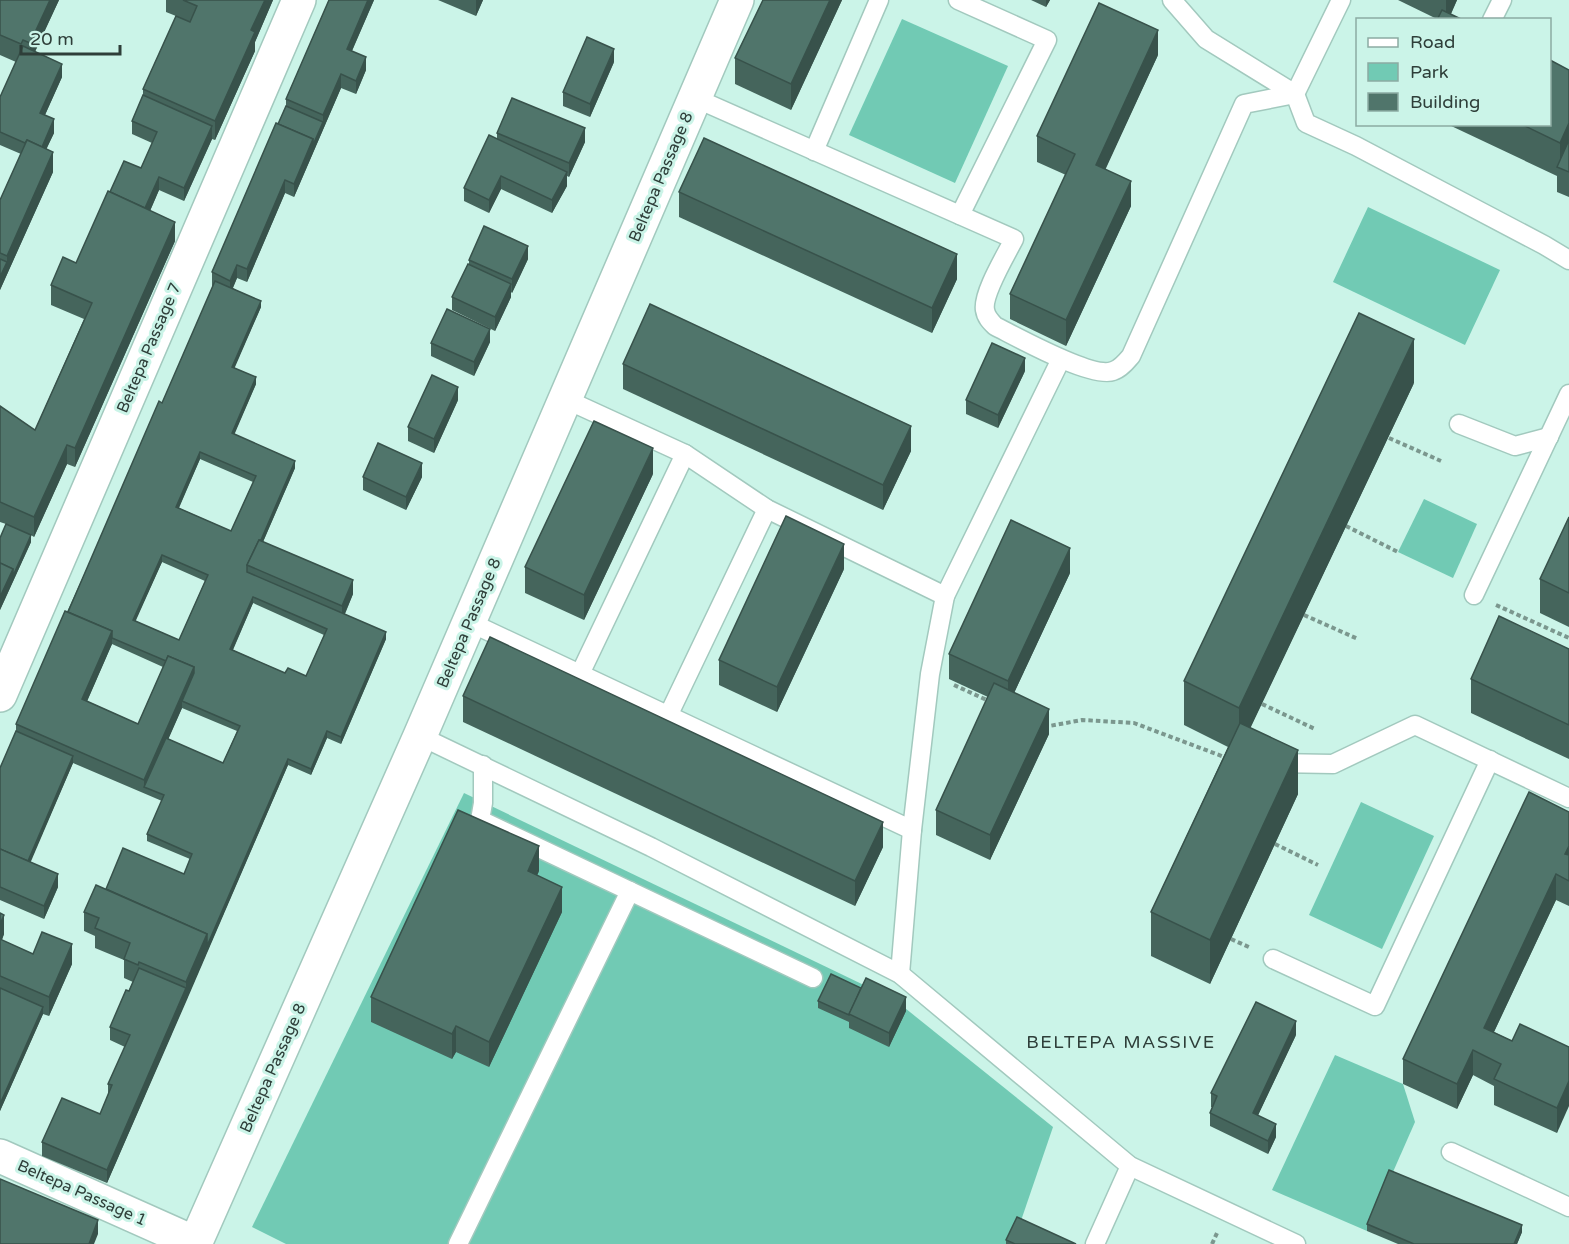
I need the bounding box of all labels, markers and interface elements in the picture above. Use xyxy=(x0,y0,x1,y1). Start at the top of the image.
scale bar xyxy=(21,18,120,56)
legend xyxy=(1356,18,1551,126)
text: 20 m xyxy=(30,28,74,50)
text: Road xyxy=(1410,31,1455,53)
text: Park xyxy=(1410,61,1449,83)
text: Building xyxy=(1410,91,1480,113)
street label: Beltepa Passage 8 xyxy=(625,109,697,245)
street label: Beltepa Passage 7 xyxy=(113,280,185,416)
street label: Beltepa Passage 8 xyxy=(433,555,505,691)
street label: Beltepa Passage 8 xyxy=(236,1000,310,1136)
district label: BELTEPA MASSIVE xyxy=(1026,1031,1216,1053)
street label: Beltepa Passage 1 xyxy=(14,1156,150,1230)

